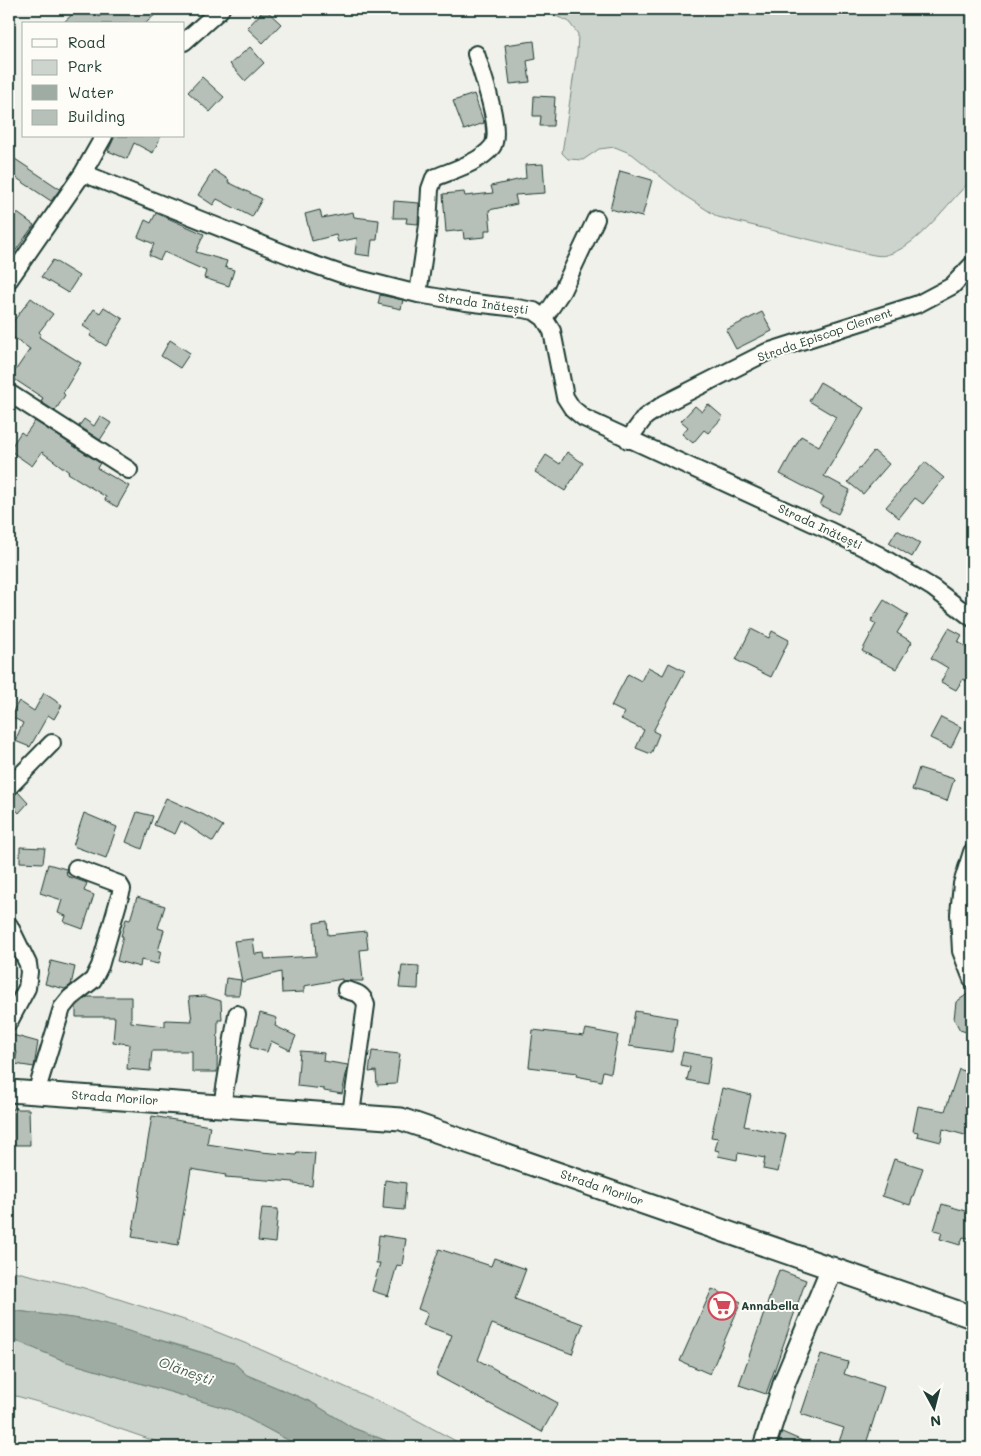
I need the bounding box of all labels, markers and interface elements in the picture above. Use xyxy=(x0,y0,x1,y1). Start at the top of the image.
legend xyxy=(22,22,185,138)
text: Road xyxy=(68,32,105,52)
text: Park xyxy=(68,56,102,76)
text: Water xyxy=(68,82,114,102)
text: Building xyxy=(68,106,125,126)
street label: Strada Inătești xyxy=(437,289,529,317)
street label: Strada Episcop Clement xyxy=(755,303,894,365)
street label: Strada Inătești xyxy=(776,500,865,553)
street label: Strada Morilor xyxy=(71,1086,159,1108)
street label: Strada Morilor xyxy=(559,1165,646,1209)
supermarket icon: Annabella xyxy=(707,1291,737,1321)
place label: Annabella xyxy=(741,1297,799,1313)
water label: Olănești xyxy=(156,1352,217,1389)
north arrow xyxy=(908,1384,958,1434)
text: N xyxy=(929,1411,942,1431)

